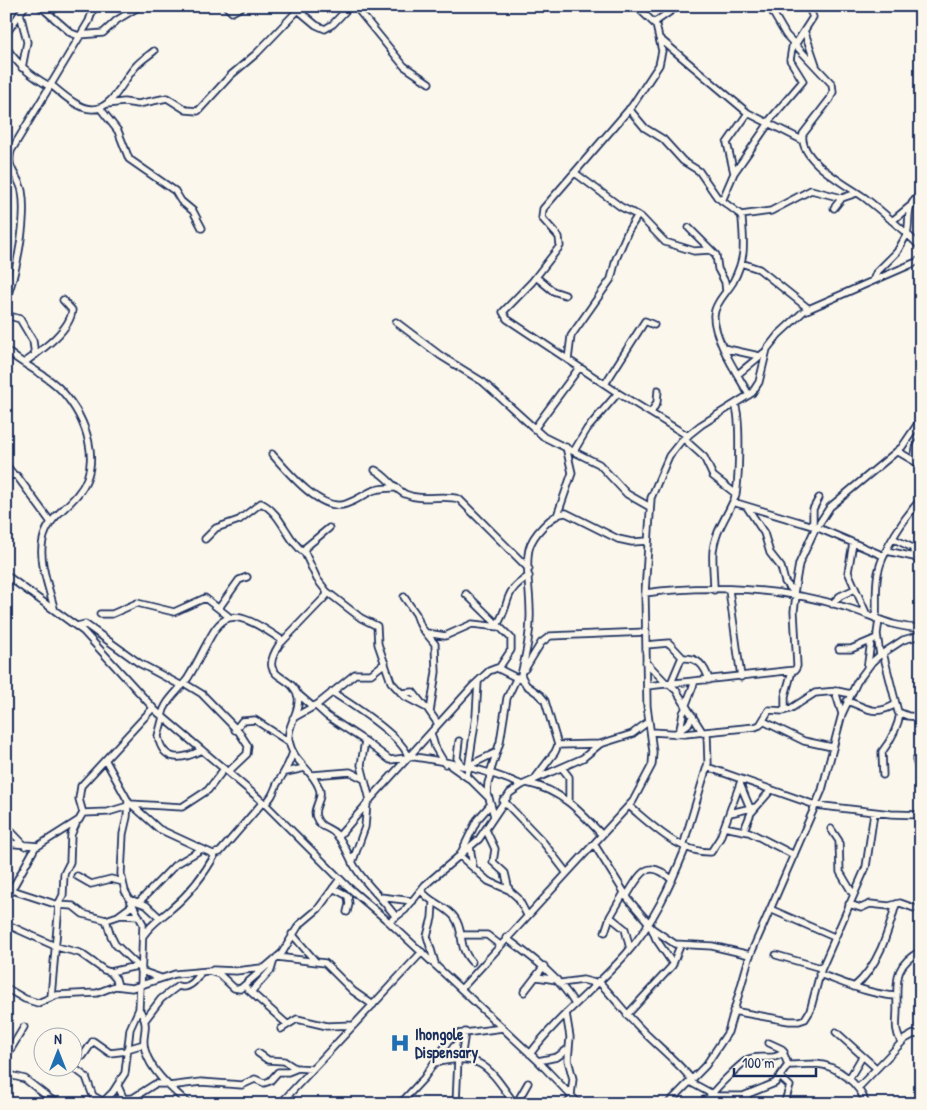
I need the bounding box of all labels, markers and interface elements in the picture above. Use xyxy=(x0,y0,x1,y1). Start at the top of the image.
place label: Ihongole Dispensary xyxy=(415,1023,478,1064)
north arrow xyxy=(32,1028,82,1078)
text: N xyxy=(54,1029,62,1048)
hospital icon: Ihongole Dispensary xyxy=(389,1032,411,1054)
scale bar xyxy=(734,1045,817,1077)
text: 100 m xyxy=(742,1052,775,1073)

